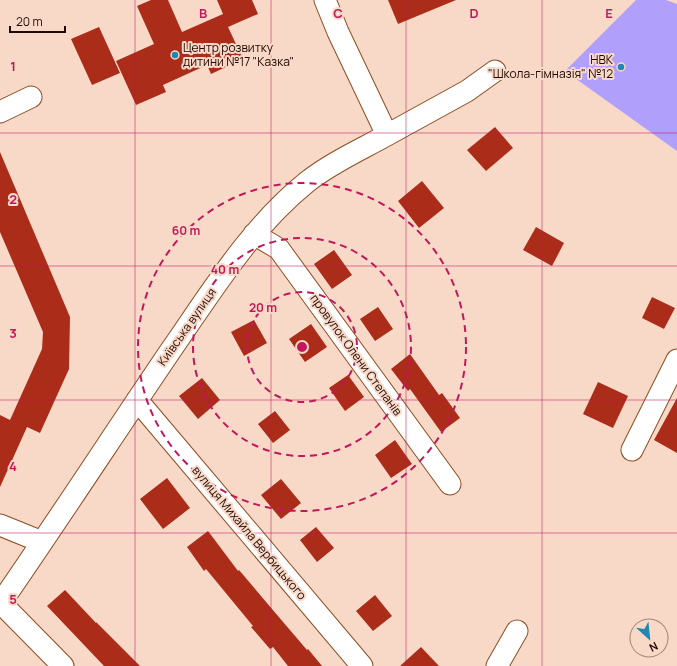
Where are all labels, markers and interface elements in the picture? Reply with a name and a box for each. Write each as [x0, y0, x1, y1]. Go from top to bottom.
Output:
text: B [199, 4, 207, 22]
text: C [333, 4, 343, 22]
text: D [469, 4, 479, 22]
text: E [605, 4, 613, 22]
scale bar [10, 8, 65, 34]
text: 20 m [16, 13, 43, 30]
place label: Центр розвитку дитини №17 "Казка" [183, 39, 294, 70]
marker: Центр розвитку дитини №17 "Казка" [170, 50, 180, 60]
place label: НВК "Школа-гімназія" №12 [488, 51, 614, 82]
text: 1 [10, 57, 16, 75]
marker: НВК "Школа-гімназія" №12 [616, 62, 626, 72]
text: 2 [9, 190, 17, 208]
text: 60 m [172, 222, 200, 239]
text: 40 m [211, 261, 239, 278]
street label: Київська вулиця [153, 284, 220, 369]
street label: провулок Олени Степанів [307, 291, 407, 419]
text: 20 m [249, 299, 277, 316]
text: 3 [9, 324, 17, 342]
centre of rings [295, 340, 309, 354]
text: 4 [9, 457, 17, 475]
street label: вулиця Михайла Вербицького [188, 462, 310, 603]
text: 5 [9, 590, 17, 608]
north arrow [629, 618, 669, 658]
text: N [647, 639, 661, 656]

